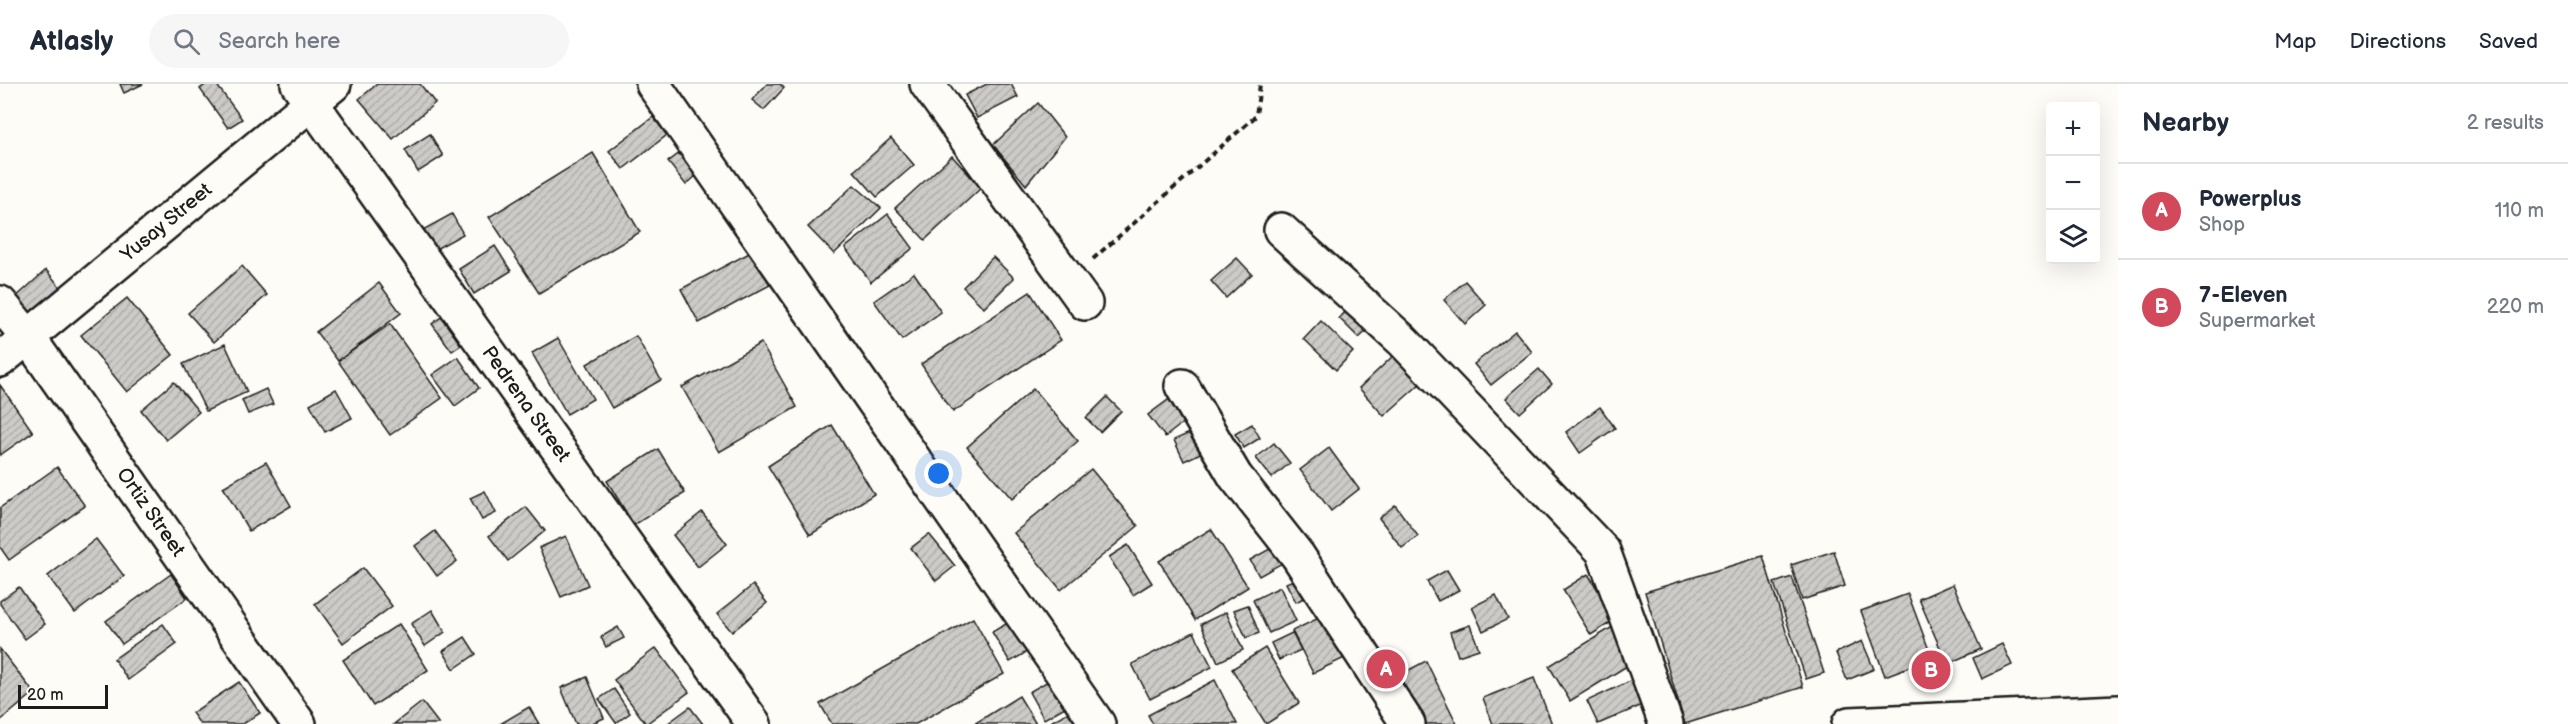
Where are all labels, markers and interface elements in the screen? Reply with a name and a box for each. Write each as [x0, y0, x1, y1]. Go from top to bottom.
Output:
search box [149, 14, 569, 68]
text: Atlasly [30, 25, 113, 58]
icon: search [170, 25, 203, 58]
text: Search here [218, 28, 340, 55]
text: Map [2274, 29, 2317, 54]
text: Directions [2350, 29, 2446, 54]
text: Saved [2479, 29, 2538, 54]
map controls [2046, 102, 2100, 264]
button: + [2046, 102, 2100, 156]
text: Nearby [2142, 108, 2229, 139]
text: 2 results [2467, 111, 2544, 135]
button: − [2046, 156, 2100, 210]
street label: Yusay Street [115, 178, 217, 268]
text: Powerplus [2199, 186, 2301, 213]
text: A [2155, 199, 2168, 223]
text: 110 m [2495, 199, 2544, 223]
button: layers [2046, 210, 2100, 264]
text: Shop [2199, 213, 2245, 237]
text: 7-Eleven [2199, 282, 2288, 309]
text: B [2154, 295, 2169, 319]
text: 220 m [2487, 295, 2544, 319]
text: Supermarket [2199, 309, 2315, 333]
street label: Pedrena Street [477, 342, 575, 467]
your location [924, 459, 953, 488]
street label: Ortiz Street [111, 463, 190, 561]
pin: A [1366, 646, 1406, 692]
pin: B [1912, 648, 1950, 692]
scale bar [18, 682, 108, 710]
text: 20 m [27, 686, 63, 705]

